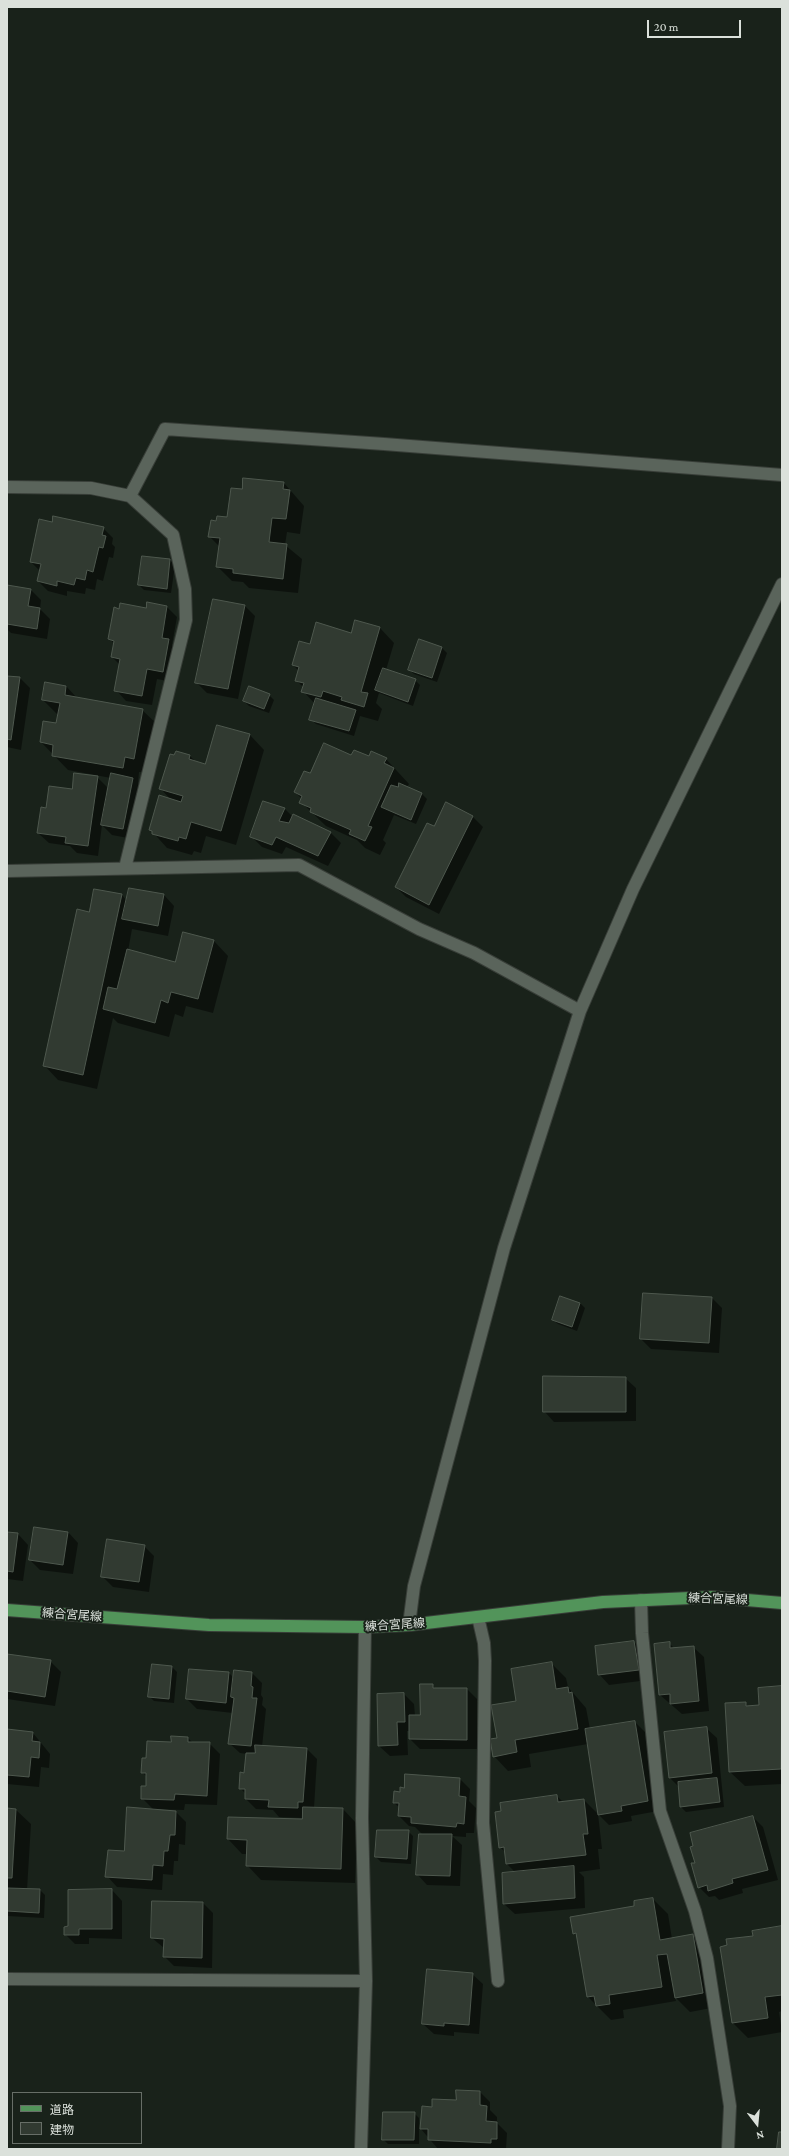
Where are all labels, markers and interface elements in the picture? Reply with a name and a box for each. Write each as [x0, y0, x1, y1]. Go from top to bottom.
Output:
scale bar [649, 12, 743, 38]
text: 20 m [654, 20, 678, 34]
street label: 練合宮尾線 [688, 1591, 748, 1607]
street label: 練合宮尾線 [42, 1606, 102, 1624]
street label: 練合宮尾線 [365, 1616, 425, 1634]
legend [12, 2092, 142, 2144]
text: 道路 [50, 2103, 74, 2117]
north arrow [737, 2104, 777, 2144]
text: 建物 [50, 2123, 74, 2137]
text: N [755, 2129, 766, 2142]

